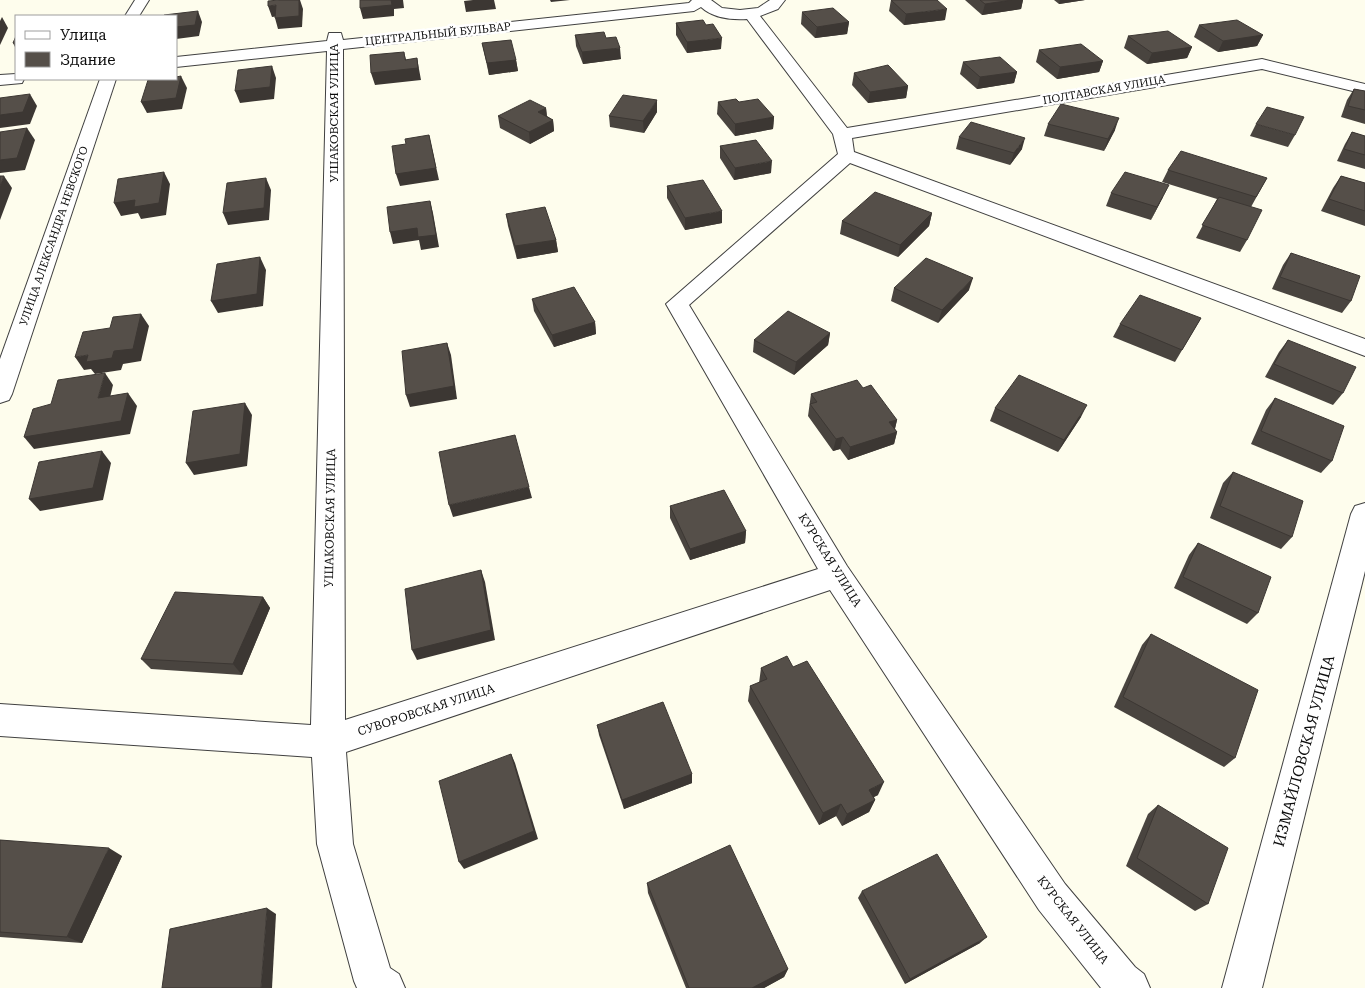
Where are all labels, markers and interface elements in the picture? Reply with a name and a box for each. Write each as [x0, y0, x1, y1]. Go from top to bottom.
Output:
legend [15, 15, 178, 80]
street label: ЦЕНТРАЛЬНЫЙ БУЛЬВАР [364, 19, 511, 48]
text: Улица [60, 26, 106, 44]
street label: УШАКОВСКАЯ УЛИЦА [327, 43, 341, 182]
text: Здание [60, 51, 116, 69]
street label: ПОЛТАВСКАЯ УЛИЦА [1042, 73, 1167, 107]
street label: УЛИЦА АЛЕКСАНДРА НЕВСКОГО [17, 144, 91, 327]
street label: УШАКОВСКАЯ УЛИЦА [322, 448, 338, 588]
street label: КУРСКАЯ УЛИЦА [796, 511, 865, 610]
street label: ИЗМАЙЛОВСКАЯ УЛИЦА [1270, 653, 1338, 849]
street label: СУВОРОВСКАЯ УЛИЦА [356, 681, 497, 739]
street label: КУРСКАЯ УЛИЦА [1034, 873, 1112, 967]

